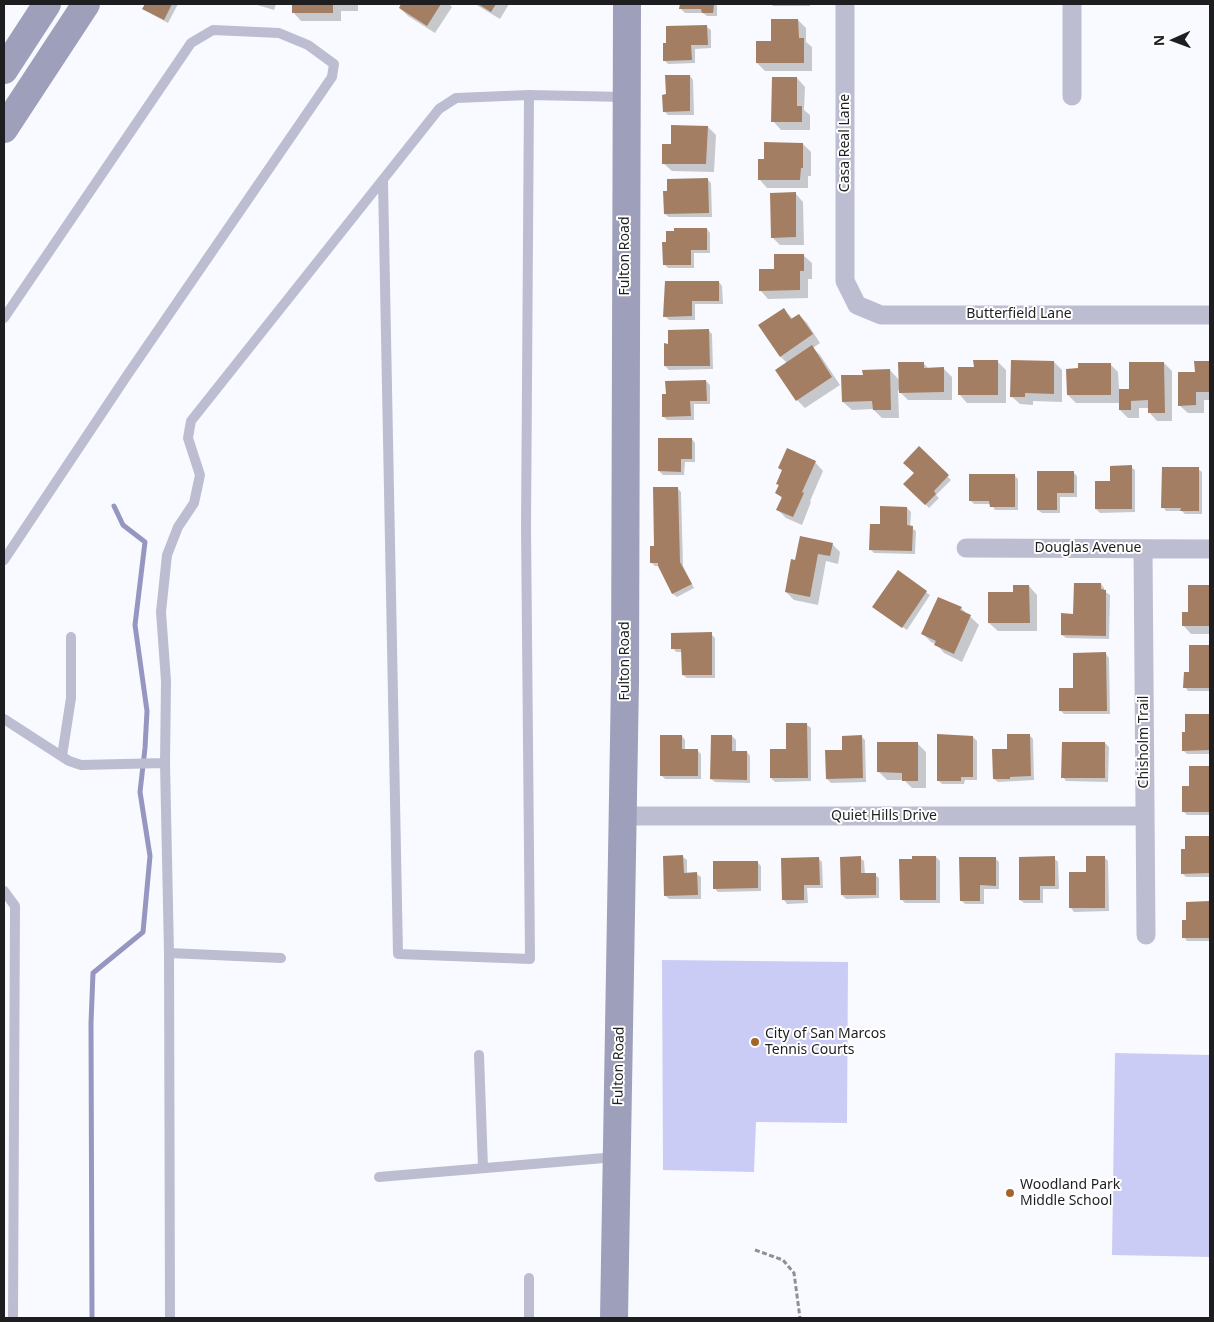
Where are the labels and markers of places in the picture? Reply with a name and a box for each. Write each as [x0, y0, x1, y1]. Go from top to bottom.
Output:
place label: City of San Marcos Tennis Courts [765, 1026, 886, 1058]
marker: City of San Marcos Tennis Courts [749, 1036, 761, 1048]
place label: Woodland Park Middle School [1020, 1177, 1120, 1210]
marker: Woodland Park Middle School [1004, 1187, 1016, 1199]

